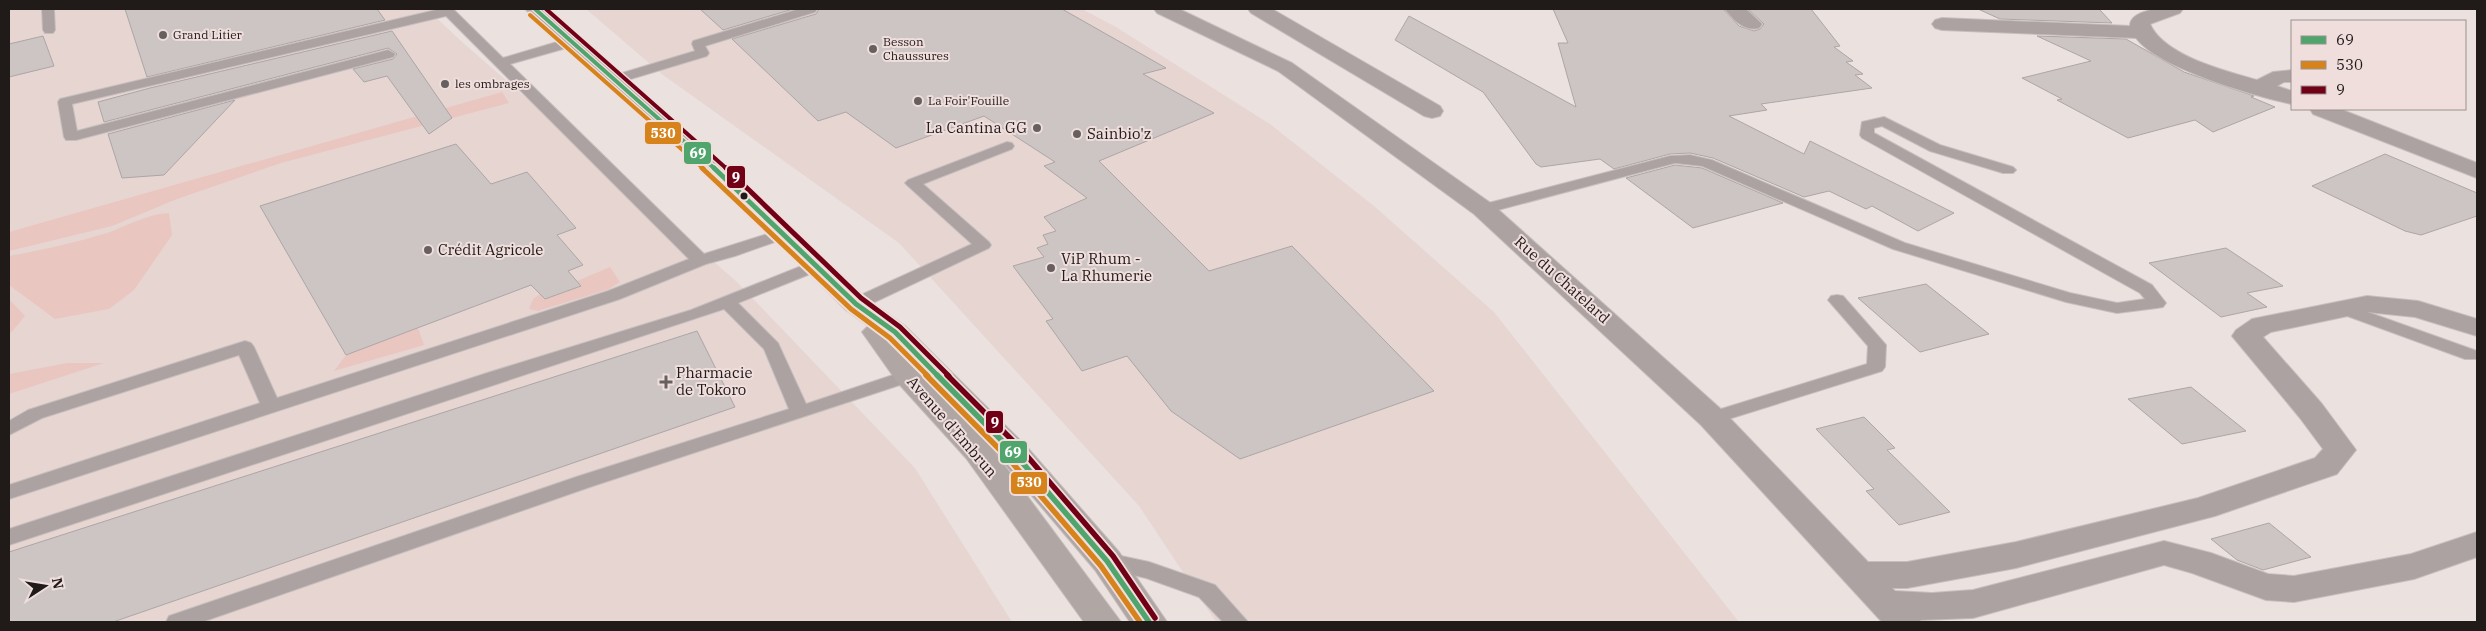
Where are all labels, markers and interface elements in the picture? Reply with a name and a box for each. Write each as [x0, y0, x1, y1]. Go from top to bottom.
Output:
legend [2291, 20, 2466, 110]
place label: Grand Litier [173, 27, 243, 42]
marker: Grand Litier [157, 29, 169, 41]
text: 69 [2336, 30, 2354, 49]
place label: Besson Chaussures [883, 34, 949, 63]
marker: Besson Chaussures [867, 43, 879, 55]
text: 530 [2336, 55, 2363, 74]
place label: les ombrages [455, 76, 530, 91]
marker: les ombrages [439, 78, 451, 90]
text: 9 [2336, 80, 2345, 99]
place label: La Foir'Fouille [928, 93, 1009, 108]
marker: La Foir'Fouille [912, 95, 924, 107]
place label: La Cantina GG [926, 118, 1027, 137]
line badge: 530 [644, 121, 682, 145]
marker: La Cantina GG [1031, 122, 1043, 134]
text: 530 [650, 124, 676, 142]
place label: Sainbio'z [1087, 124, 1151, 143]
marker: Sainbio'z [1071, 128, 1083, 140]
line badge: 69 [683, 141, 712, 165]
text: 69 [690, 144, 706, 162]
line badge: 9 [726, 165, 746, 189]
text: 9 [732, 168, 740, 186]
unlabelled marker [739, 191, 749, 201]
street label: Rue du Chatelard [1511, 232, 1614, 327]
place label: Crédit Agricole [438, 240, 543, 259]
marker: Crédit Agricole [422, 244, 434, 256]
place label: ViP Rhum - La Rhumerie [1061, 249, 1152, 285]
marker: ViP Rhum - La Rhumerie [1045, 262, 1057, 274]
place label: Pharmacie de Tokoro [676, 363, 753, 399]
street label: Avenue d'Embrun [903, 372, 1002, 481]
marker: Pharmacie de Tokoro [660, 376, 672, 388]
line badge: 9 [985, 410, 1004, 434]
text: 9 [991, 413, 999, 431]
line badge: 69 [999, 440, 1028, 464]
text: 69 [1005, 443, 1021, 461]
line badge: 530 [1010, 471, 1048, 495]
text: 530 [1016, 473, 1042, 491]
north arrow [20, 561, 70, 611]
text: N [48, 576, 68, 591]

